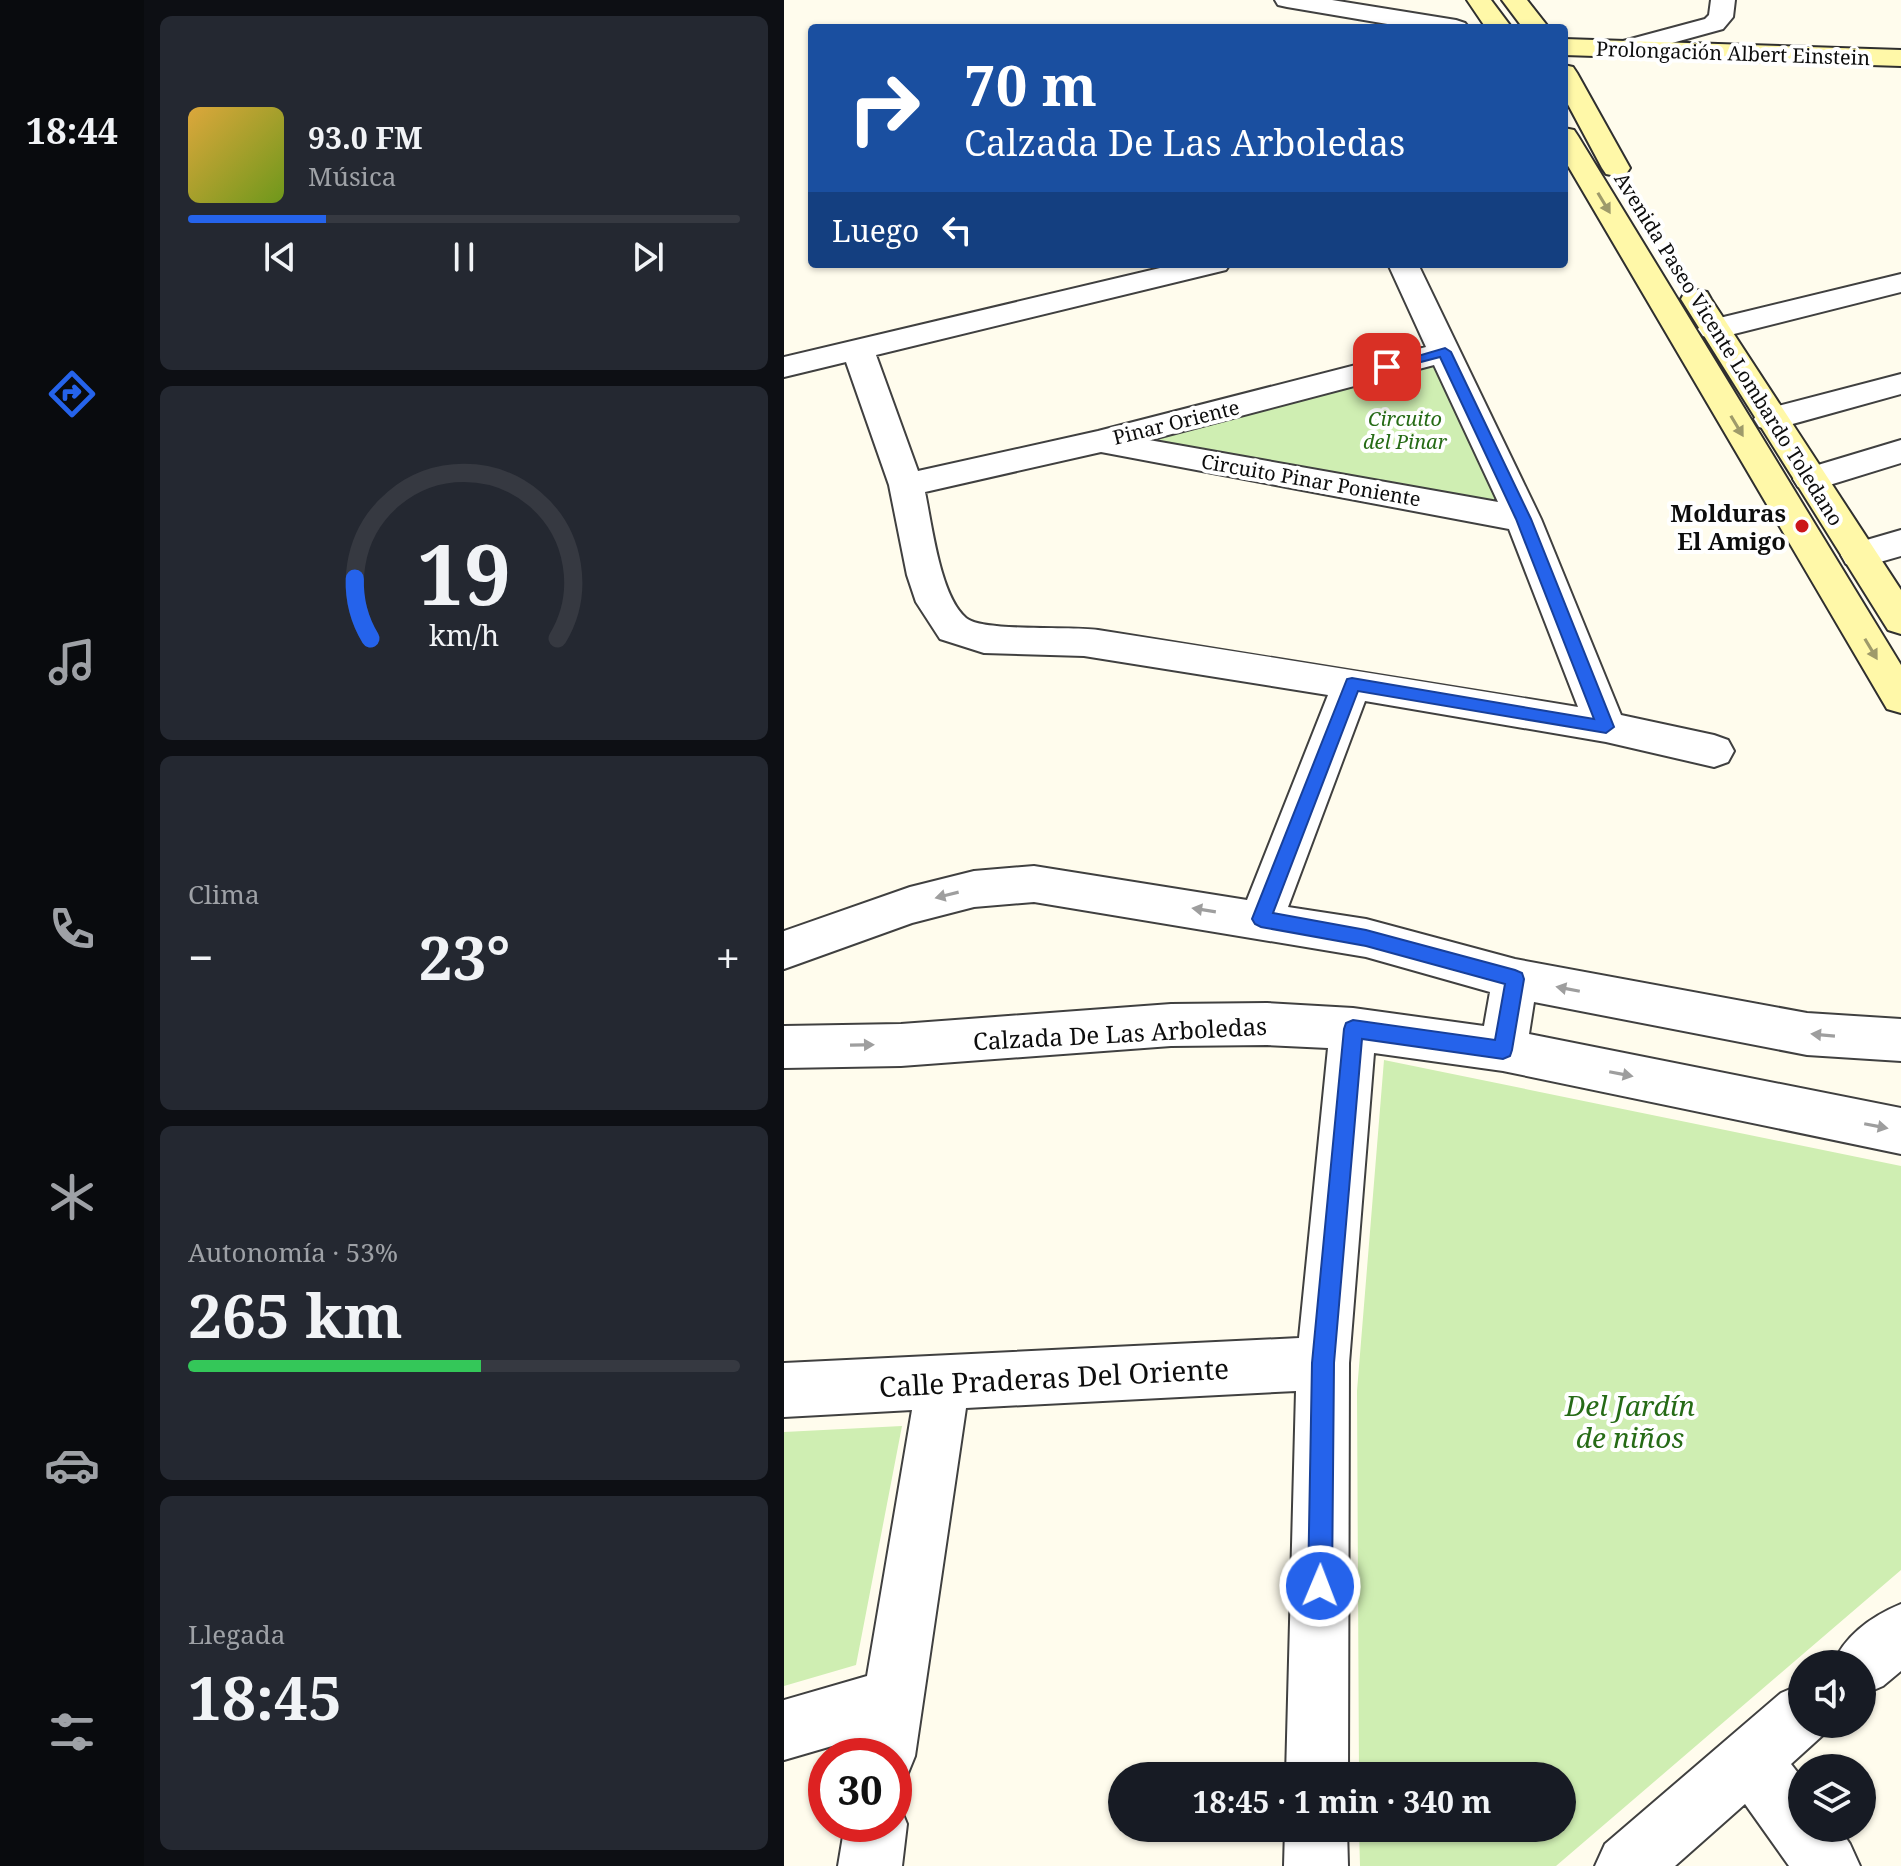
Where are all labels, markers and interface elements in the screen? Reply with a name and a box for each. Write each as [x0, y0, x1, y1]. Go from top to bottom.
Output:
street label: Prolongación Albert Einstein [1595, 35, 1871, 71]
text: 70 m [964, 46, 1097, 122]
icon: right [832, 56, 936, 160]
text: 18:44 [26, 106, 118, 155]
text: 93.0 FM [308, 117, 423, 158]
text: Calzada De Las Arboledas [964, 118, 1405, 167]
text: Música [308, 158, 396, 194]
street label: Avenida Paseo Vicente Lombardo Toledano [1608, 167, 1850, 531]
one-way arrow [1597, 192, 1611, 214]
icon: left [935, 208, 979, 252]
text: Luego [832, 210, 919, 251]
icon: previous [258, 235, 302, 279]
icon: pause [442, 235, 486, 279]
icon: next [626, 235, 670, 279]
pin [1353, 333, 1421, 401]
icon: arrive [1365, 345, 1409, 389]
icon: directions [44, 366, 100, 422]
street label: Pinar Oriente [1110, 393, 1242, 451]
park label: Circuito del Pinar [1363, 405, 1448, 455]
one-way arrow [1730, 415, 1744, 437]
street label: Circuito Pinar Poniente [1199, 447, 1423, 513]
place label: Molduras El Amigo [1670, 496, 1786, 557]
text: 19 [417, 516, 511, 629]
marker: Molduras El Amigo [1793, 517, 1811, 535]
text: km/h [429, 615, 499, 654]
icon: music [44, 634, 100, 690]
one-way arrow [1864, 638, 1878, 660]
text: Clima [188, 876, 260, 912]
one-way arrow [935, 890, 960, 902]
icon: phone [44, 901, 100, 957]
one-way arrow [1192, 903, 1217, 916]
text: 23° [419, 916, 510, 998]
text: − [188, 927, 213, 987]
text: + [715, 927, 740, 987]
one-way arrow [1555, 982, 1580, 994]
street label: Calzada De Las Arboledas [972, 1009, 1268, 1057]
one-way arrow [1810, 1029, 1835, 1042]
one-way arrow [850, 1039, 875, 1052]
one-way arrow [1609, 1068, 1634, 1081]
one-way arrow [1864, 1120, 1889, 1132]
icon: climate [44, 1169, 100, 1225]
text: Autonomía · 53% [188, 1234, 398, 1270]
text: 265 km [188, 1274, 403, 1356]
street label: Calle Praderas Del Oriente [878, 1349, 1230, 1405]
park label: Del Jardín de niños [1564, 1386, 1695, 1456]
icon: car [44, 1437, 100, 1493]
position arrow [1278, 1544, 1362, 1628]
text: Llegada [188, 1616, 285, 1652]
map controls [1788, 1650, 1876, 1842]
button: sound [1788, 1650, 1876, 1738]
text: 18:45 [188, 1656, 342, 1738]
icon: filters [44, 1704, 100, 1760]
speed limit sign: 30 [808, 1738, 912, 1842]
button: layers [1788, 1754, 1876, 1842]
text: 18:45 · 1 min · 340 m [1193, 1781, 1491, 1822]

